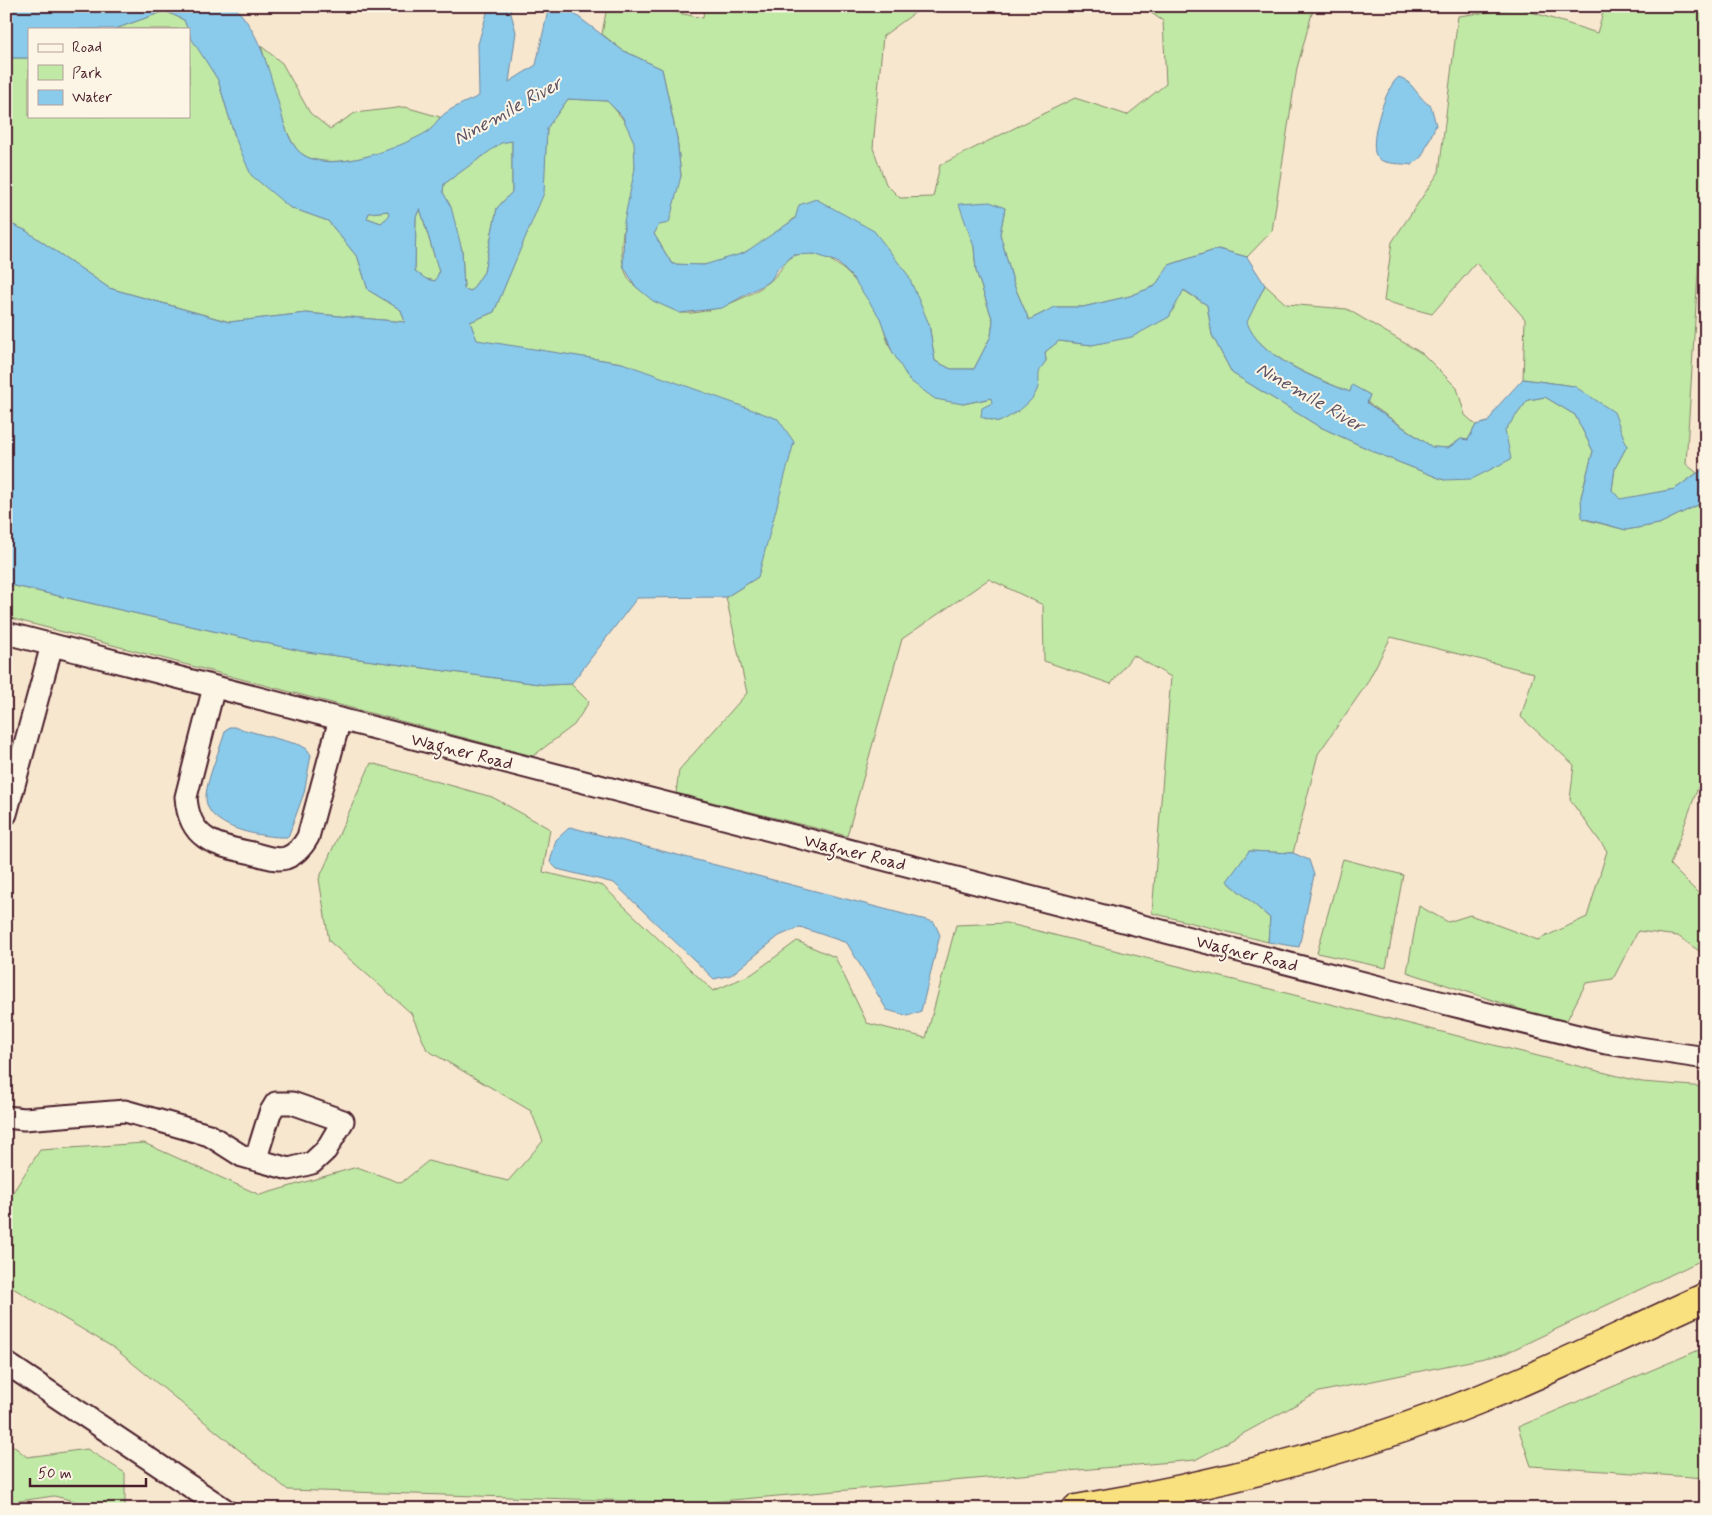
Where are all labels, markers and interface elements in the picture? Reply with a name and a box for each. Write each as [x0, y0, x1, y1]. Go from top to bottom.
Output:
legend [28, 28, 190, 118]
text: Road [72, 38, 102, 58]
text: Park [72, 64, 102, 84]
water label: Ninemile River [449, 70, 568, 151]
text: Water [72, 88, 112, 108]
water label: Ninemile River [1252, 356, 1370, 439]
street label: Wagner Road [408, 728, 515, 778]
street label: Wagner Road [801, 829, 908, 879]
street label: Wagner Road [1193, 930, 1300, 980]
scale bar [30, 1455, 146, 1487]
text: 50 m [38, 1464, 72, 1484]

